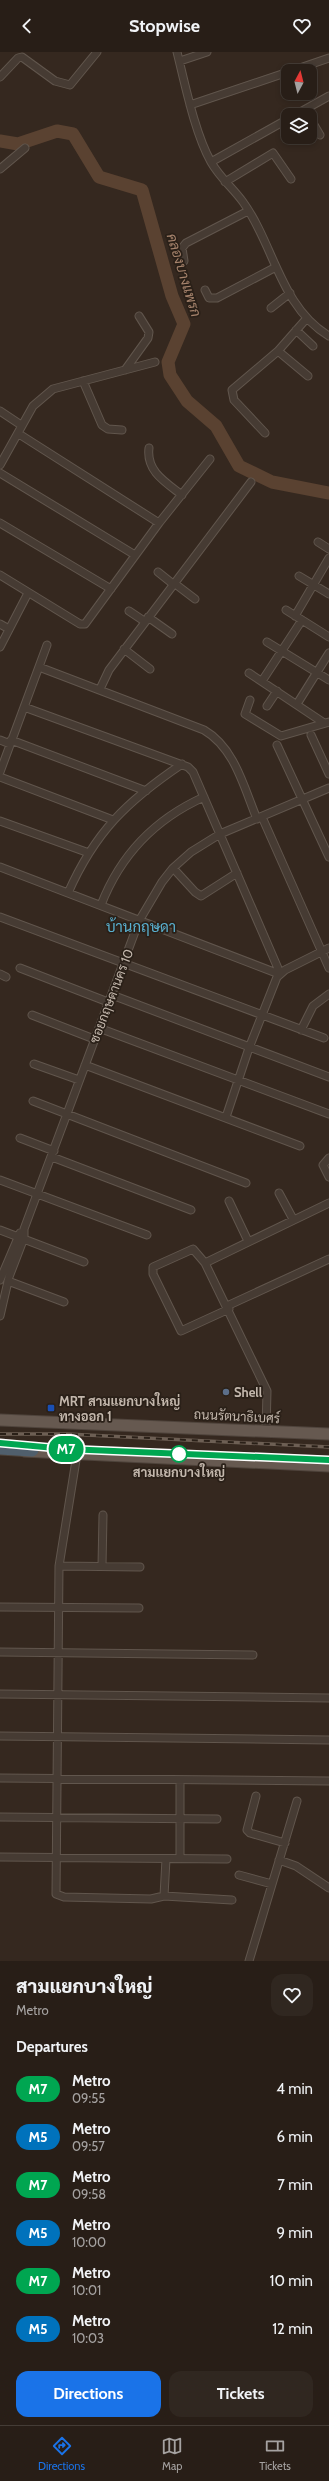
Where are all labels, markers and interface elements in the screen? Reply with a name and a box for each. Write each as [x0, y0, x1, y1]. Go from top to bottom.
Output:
icon: back [16, 15, 38, 37]
text: Stopwise [129, 15, 200, 37]
icon: heart [291, 15, 313, 37]
north arrow [281, 64, 317, 100]
map controls [281, 64, 317, 144]
button: layers [281, 108, 317, 144]
water label: คลองบางแพรก [163, 231, 205, 319]
district label: บ้านกฤษดา [106, 917, 176, 936]
street label: ซอยกฤษดานคร 10 [86, 947, 137, 1046]
place label: Shell [234, 1384, 263, 1400]
marker: Shell [221, 1387, 231, 1397]
place label: MRT สามแยกบางใหญ่ ทางออก 1 [59, 1392, 180, 1424]
marker: MRT สามแยกบางใหญ่ ทางออก 1 [46, 1403, 56, 1413]
street label: ถนนรัตนาธิเบศร์ [193, 1405, 281, 1426]
line badge: M7 [48, 1436, 84, 1462]
text: M7 [57, 1440, 75, 1458]
marker: สามแยกบางใหญ่ [170, 1445, 188, 1463]
place label: สามแยกบางใหญ่ [133, 1463, 225, 1481]
button: heart [271, 1974, 313, 2016]
text: สามแยกบางใหญ่ [16, 1975, 153, 1998]
text: Metro [16, 2002, 49, 2018]
text: Departures [16, 2038, 88, 2056]
text: Metro [72, 2072, 111, 2090]
text: M7 [29, 2080, 47, 2098]
text: 4 min [276, 2080, 313, 2098]
text: 09:55 [72, 2090, 105, 2106]
text: Metro [72, 2120, 111, 2138]
text: M5 [28, 2128, 48, 2146]
text: 6 min [276, 2128, 313, 2146]
text: 09:57 [72, 2138, 105, 2154]
text: Metro [72, 2168, 111, 2186]
text: M7 [29, 2176, 47, 2194]
text: 7 min [277, 2176, 313, 2194]
text: 09:58 [72, 2186, 106, 2202]
text: Metro [72, 2216, 111, 2234]
text: M5 [28, 2224, 48, 2242]
text: 9 min [276, 2224, 313, 2242]
text: 10:00 [72, 2234, 106, 2250]
text: Metro [72, 2264, 111, 2282]
text: M7 [29, 2272, 47, 2290]
text: 10 min [270, 2272, 313, 2290]
text: 10:01 [72, 2282, 101, 2298]
text: Metro [72, 2312, 111, 2330]
text: M5 [28, 2320, 48, 2338]
text: 12 min [272, 2320, 313, 2338]
text: 10:03 [72, 2330, 104, 2346]
button: Directions [16, 2371, 161, 2417]
button: Tickets [169, 2371, 313, 2417]
tab: Directions [38, 2435, 85, 2473]
tab: Map [161, 2435, 183, 2473]
tab: Tickets [259, 2435, 291, 2473]

